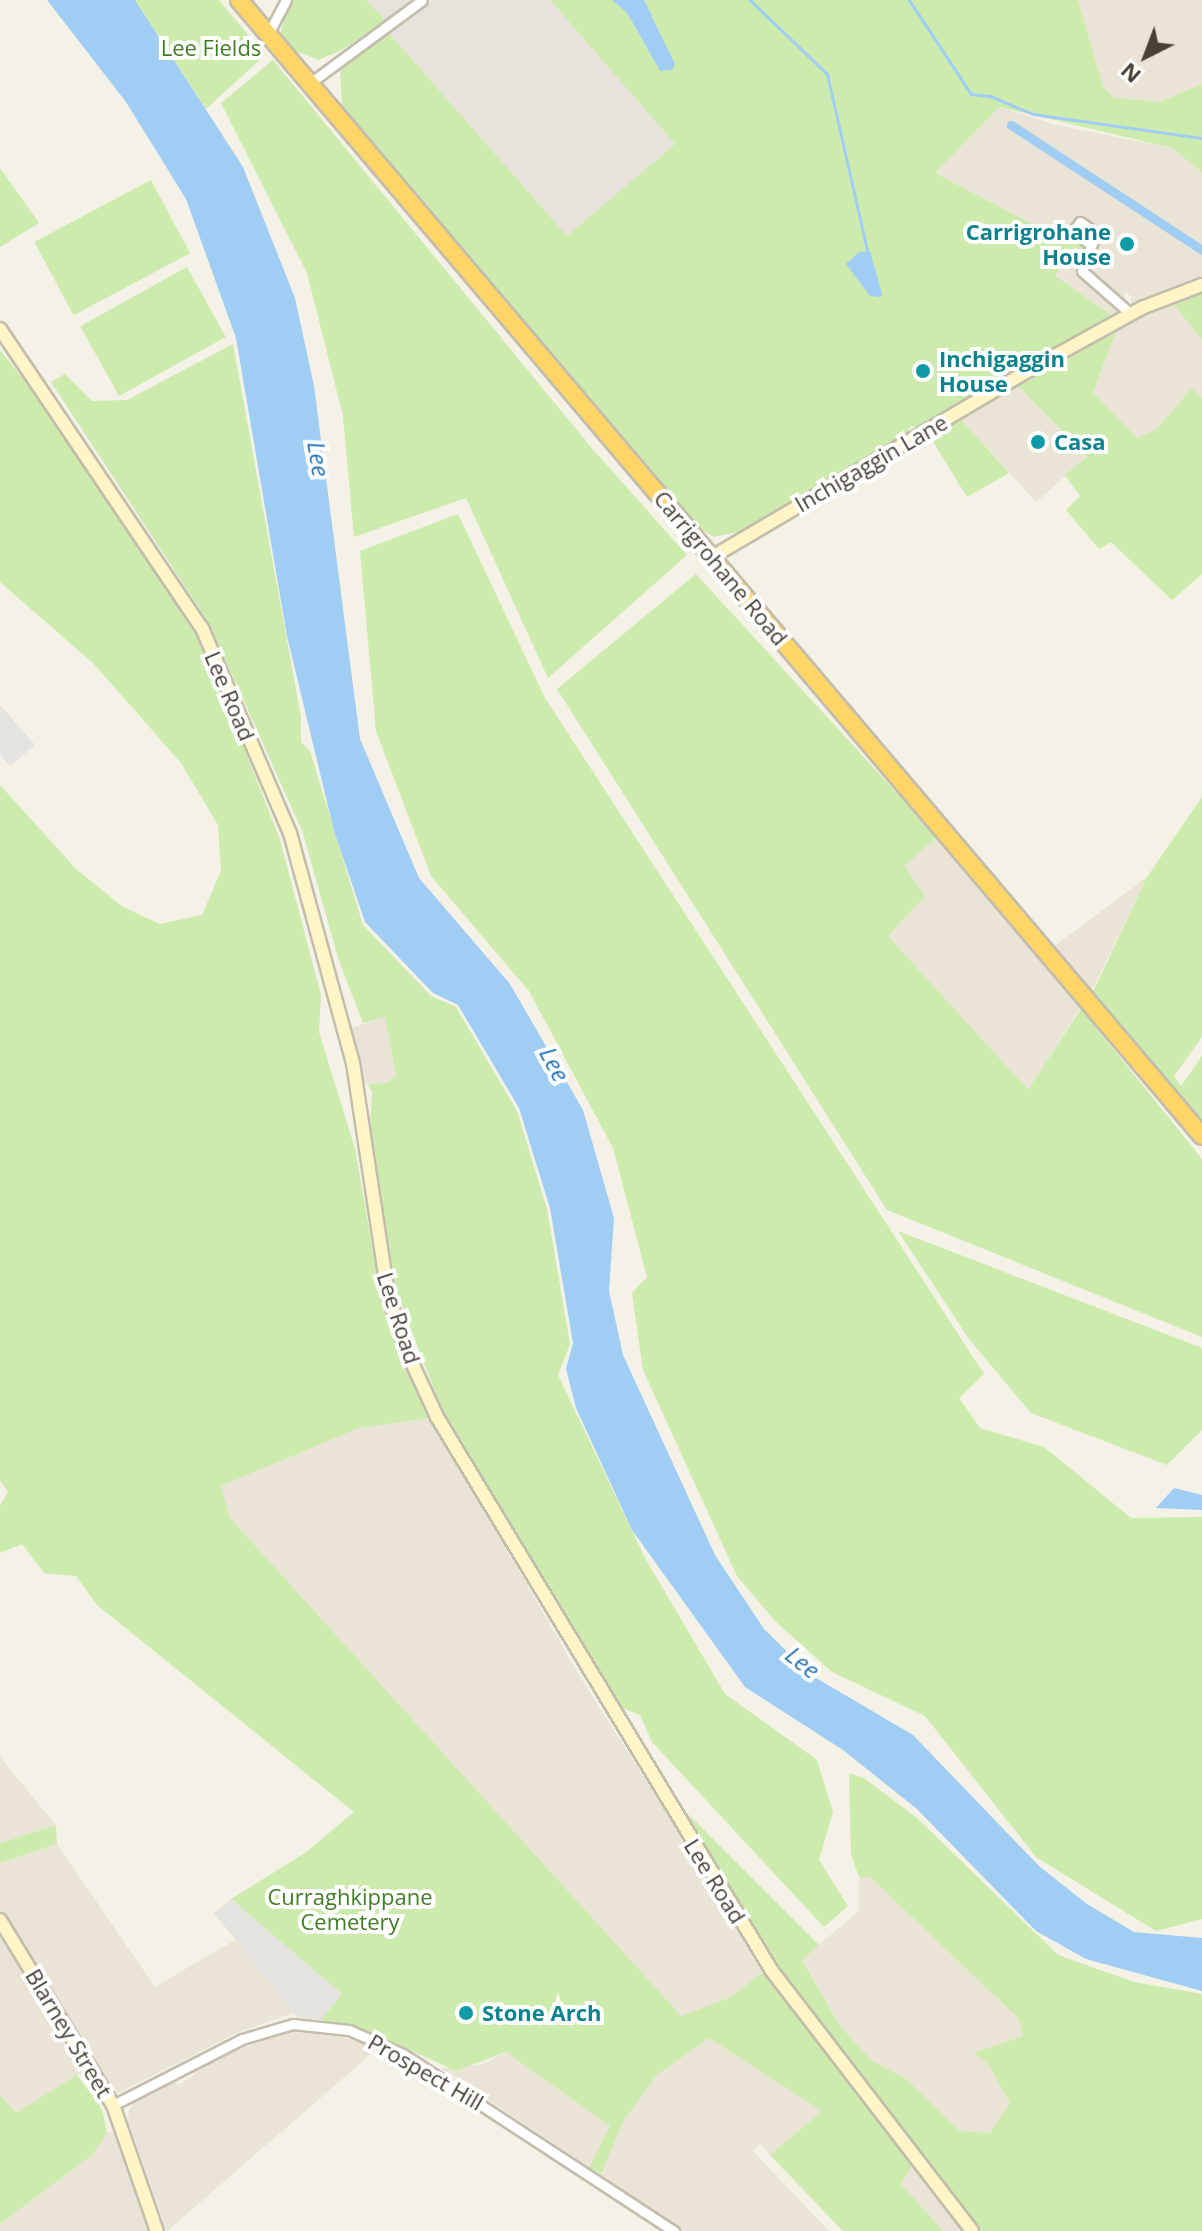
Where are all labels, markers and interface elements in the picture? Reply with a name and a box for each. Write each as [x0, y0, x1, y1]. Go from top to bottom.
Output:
north arrow [1106, 16, 1186, 96]
park label: Lee Fields [161, 35, 261, 61]
text: N [1113, 57, 1147, 91]
place label: Carrigrohane House [966, 218, 1111, 270]
marker: Carrigrohane House [1118, 235, 1136, 253]
place label: Inchigaggin House [939, 345, 1065, 396]
marker: Inchigaggin House [914, 362, 932, 380]
street label: Inchigaggin Lane [790, 409, 952, 517]
place label: Casa [1054, 429, 1106, 455]
marker: Casa [1029, 433, 1047, 451]
water label: Lee [302, 439, 336, 479]
street label: Carrigrohane Road [649, 485, 793, 651]
street label: Lee Road [199, 647, 261, 745]
water label: Lee [534, 1042, 576, 1086]
street label: Lee Road [372, 1269, 426, 1367]
water label: Lee [780, 1640, 826, 1684]
street label: Lee Road [679, 1834, 751, 1928]
park label: Curraghkippane Cemetery [267, 1883, 433, 1934]
street label: Blarney Street [20, 1964, 118, 2102]
place label: Stone Arch [482, 2000, 601, 2026]
marker: Stone Arch [457, 2004, 475, 2022]
street label: Prospect Hill [364, 2028, 488, 2116]

